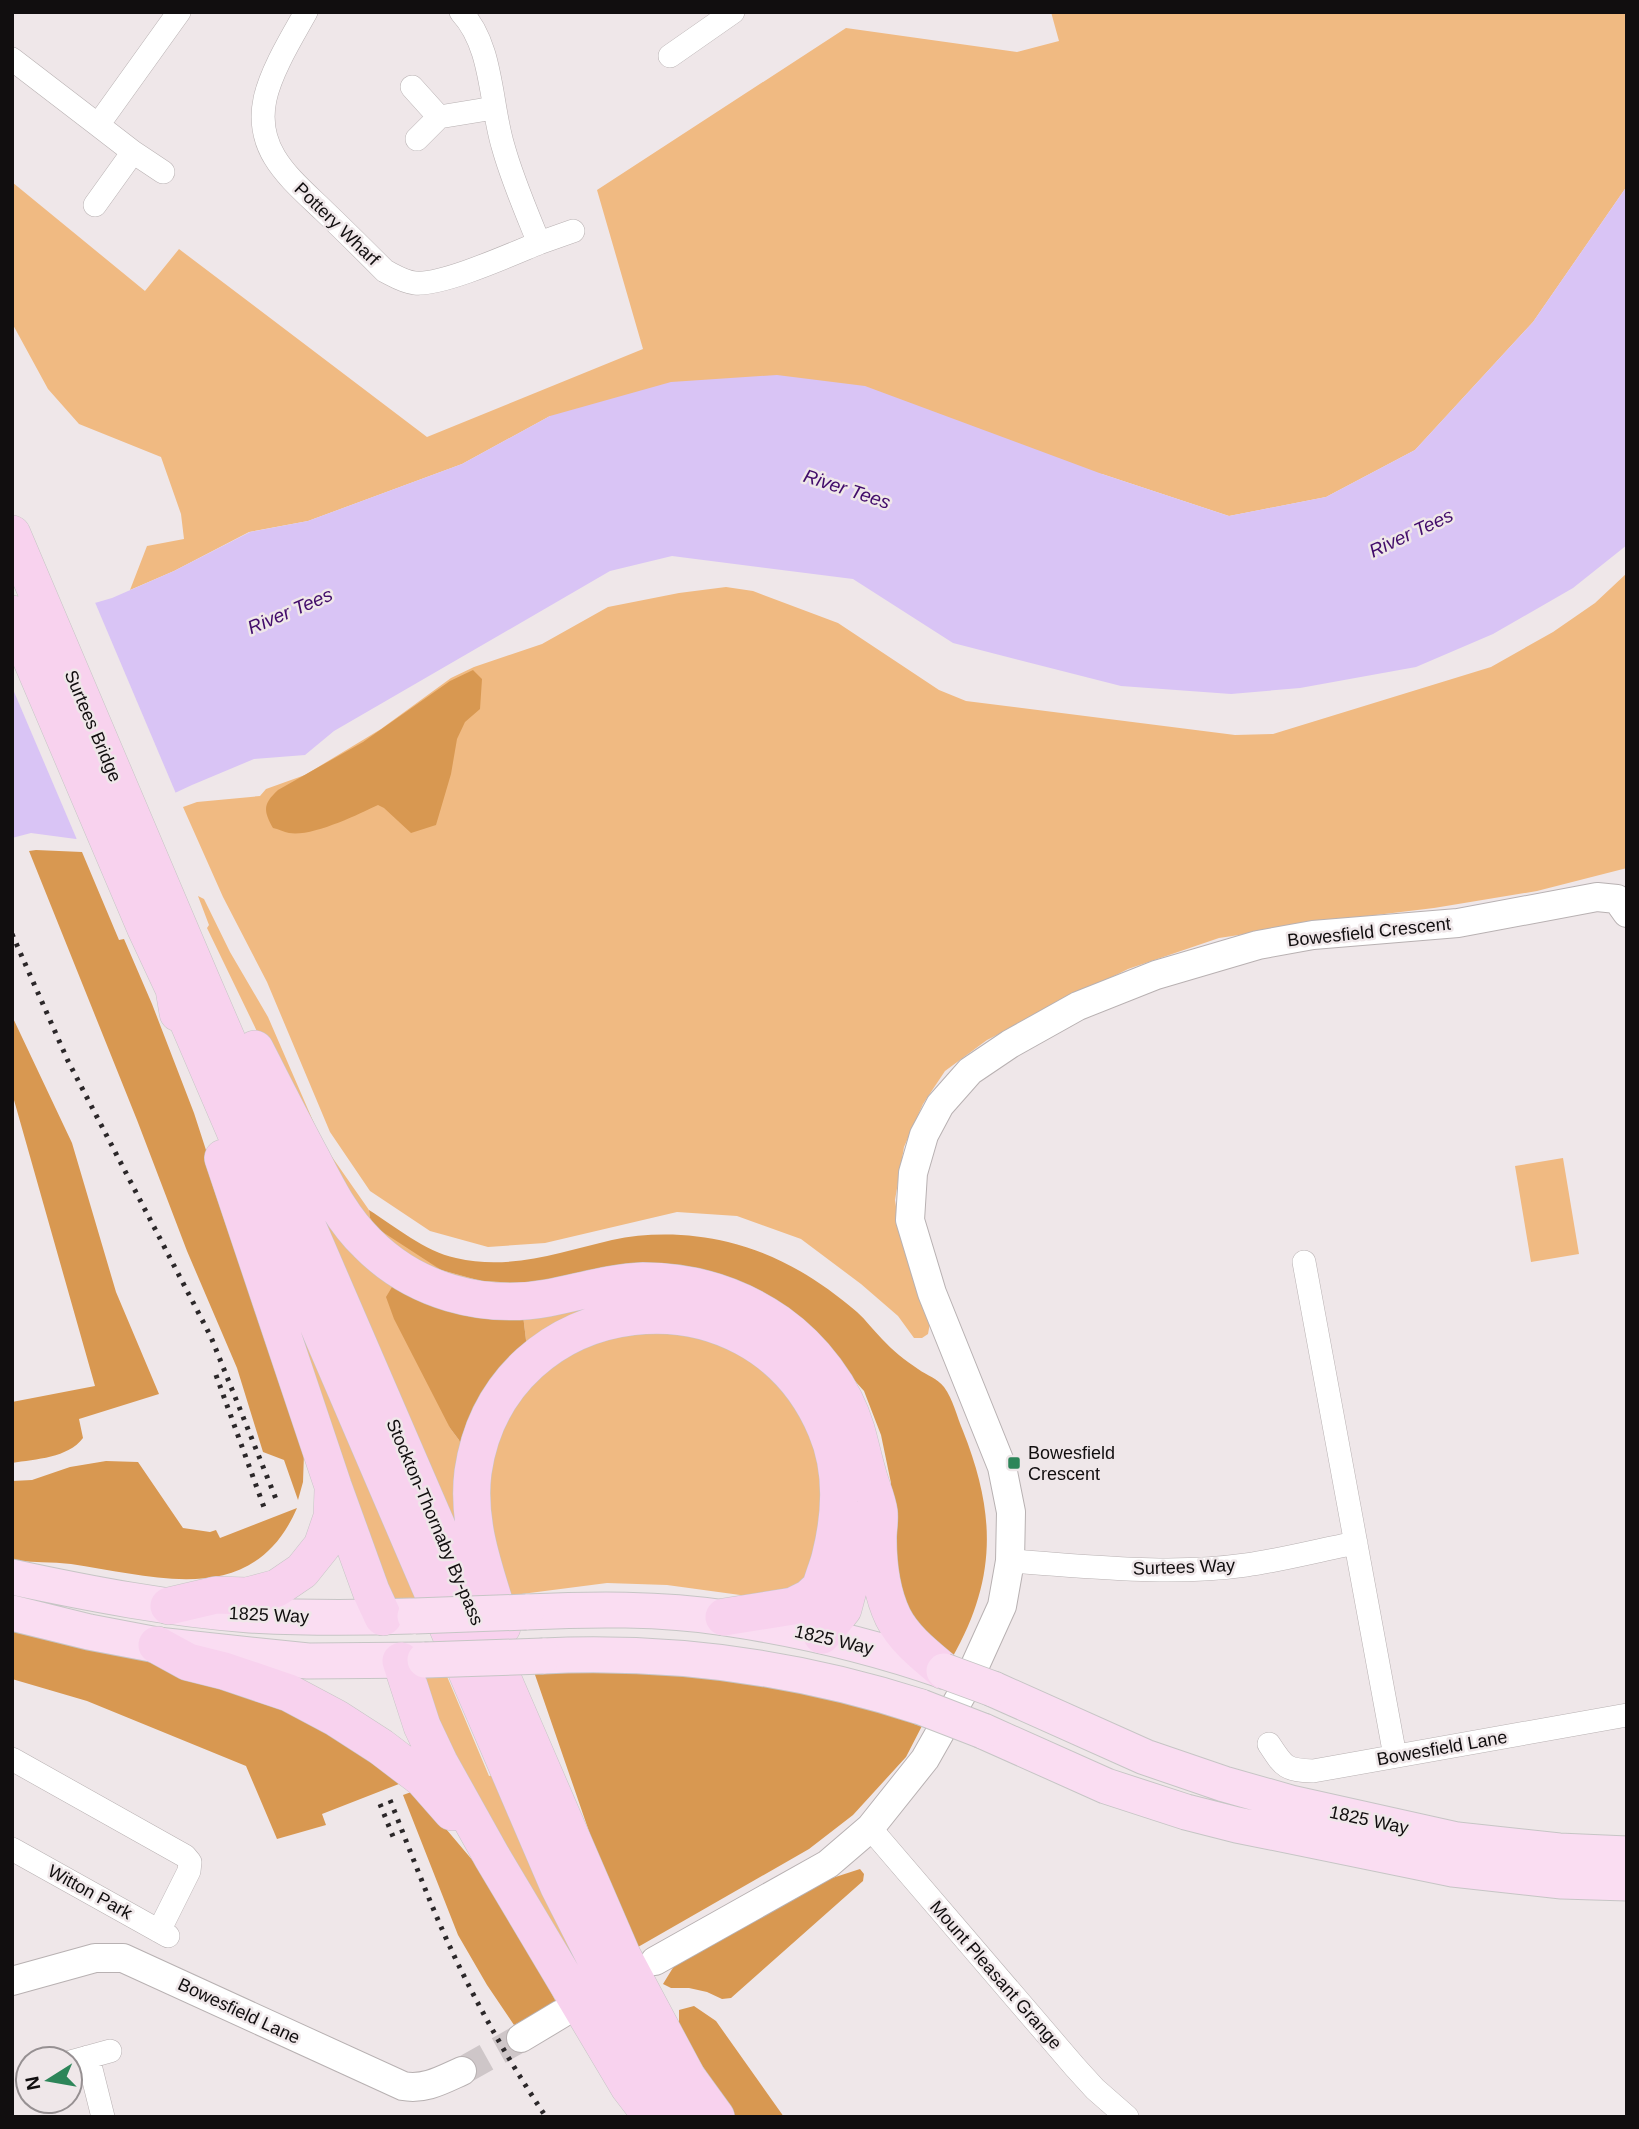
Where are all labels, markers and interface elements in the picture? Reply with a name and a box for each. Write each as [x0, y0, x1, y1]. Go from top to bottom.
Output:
street label: Pottery Wharf [290, 179, 384, 270]
water label: River Tees [801, 465, 894, 513]
water label: River Tees [1366, 504, 1457, 562]
water label: River Tees [244, 584, 336, 638]
street label: Surtees Bridge [61, 667, 125, 785]
street label: Bowesfield Crescent [1286, 913, 1452, 951]
street label: Stockton-Thornaby By-pass [382, 1416, 488, 1628]
place label: Bowesfield Crescent [1028, 1443, 1115, 1484]
marker: Bowesfield Crescent [1006, 1455, 1022, 1471]
street label: Surtees Way [1132, 1555, 1236, 1579]
street label: 1825 Way [228, 1603, 310, 1627]
street label: 1825 Way [793, 1621, 875, 1659]
street label: Bowesfield Lane [1375, 1727, 1509, 1769]
street label: 1825 Way [1328, 1802, 1410, 1838]
street label: Witton Park [44, 1861, 136, 1924]
street label: Mount Pleasant Grange [926, 1897, 1066, 2053]
street label: Bowesfield Lane [175, 1974, 303, 2048]
north arrow [14, 2045, 84, 2115]
text: N [21, 2074, 44, 2092]

